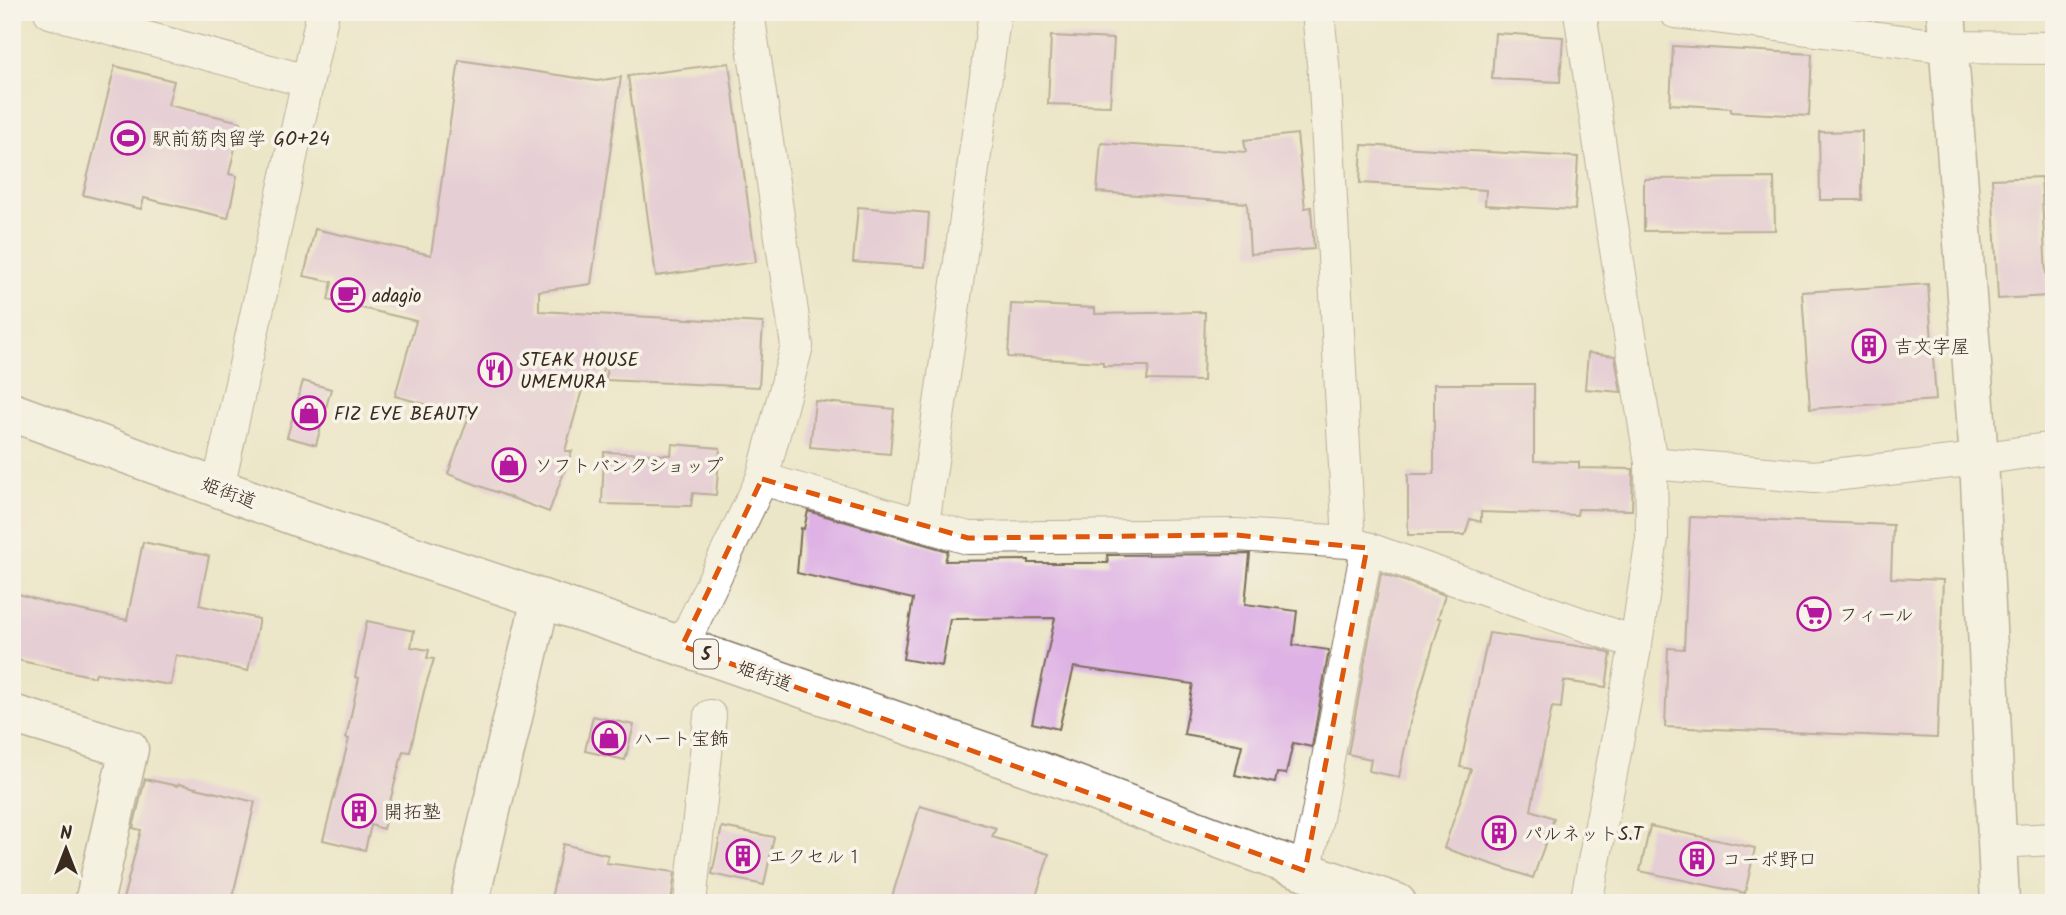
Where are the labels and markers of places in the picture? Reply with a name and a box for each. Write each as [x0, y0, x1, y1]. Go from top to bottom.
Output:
sports icon: 駅前筋肉留学 GO+24 [109, 119, 147, 157]
place label: 駅前筋肉留学 GO+24 [152, 125, 330, 155]
cafe icon: adagio [329, 276, 367, 314]
place label: adagio [372, 282, 421, 312]
building icon: 吉文字屋 [1850, 327, 1888, 365]
place label: 吉文字屋 [1894, 333, 1970, 363]
place label: STEAK HOUSE UMEMURA [520, 346, 640, 398]
restaurant icon: STEAK HOUSE UMEMURA [476, 351, 514, 389]
shop icon: FIZ EYE BEAUTY [290, 394, 328, 432]
place label: FIZ EYE BEAUTY [334, 400, 478, 430]
shop icon: ソフトバンクショップ [490, 446, 528, 484]
place label: ソフトバンクショップ [534, 452, 723, 482]
supermarket icon: フィール [1795, 595, 1833, 633]
place label: フィール [1839, 601, 1914, 631]
shop icon: ハート宝飾 [590, 719, 628, 757]
place label: ハート宝飾 [634, 725, 729, 755]
building icon: 開拓塾 [340, 792, 378, 830]
place label: 開拓塾 [384, 798, 441, 828]
building icon: パルネットS.T [1480, 814, 1518, 852]
place label: パルネットS.T [1524, 820, 1645, 850]
building icon: エクセル１ [724, 837, 762, 875]
building icon: コーポ野口 [1678, 840, 1716, 878]
place label: エクセル１ [768, 843, 864, 873]
place label: コーポ野口 [1722, 846, 1817, 876]

